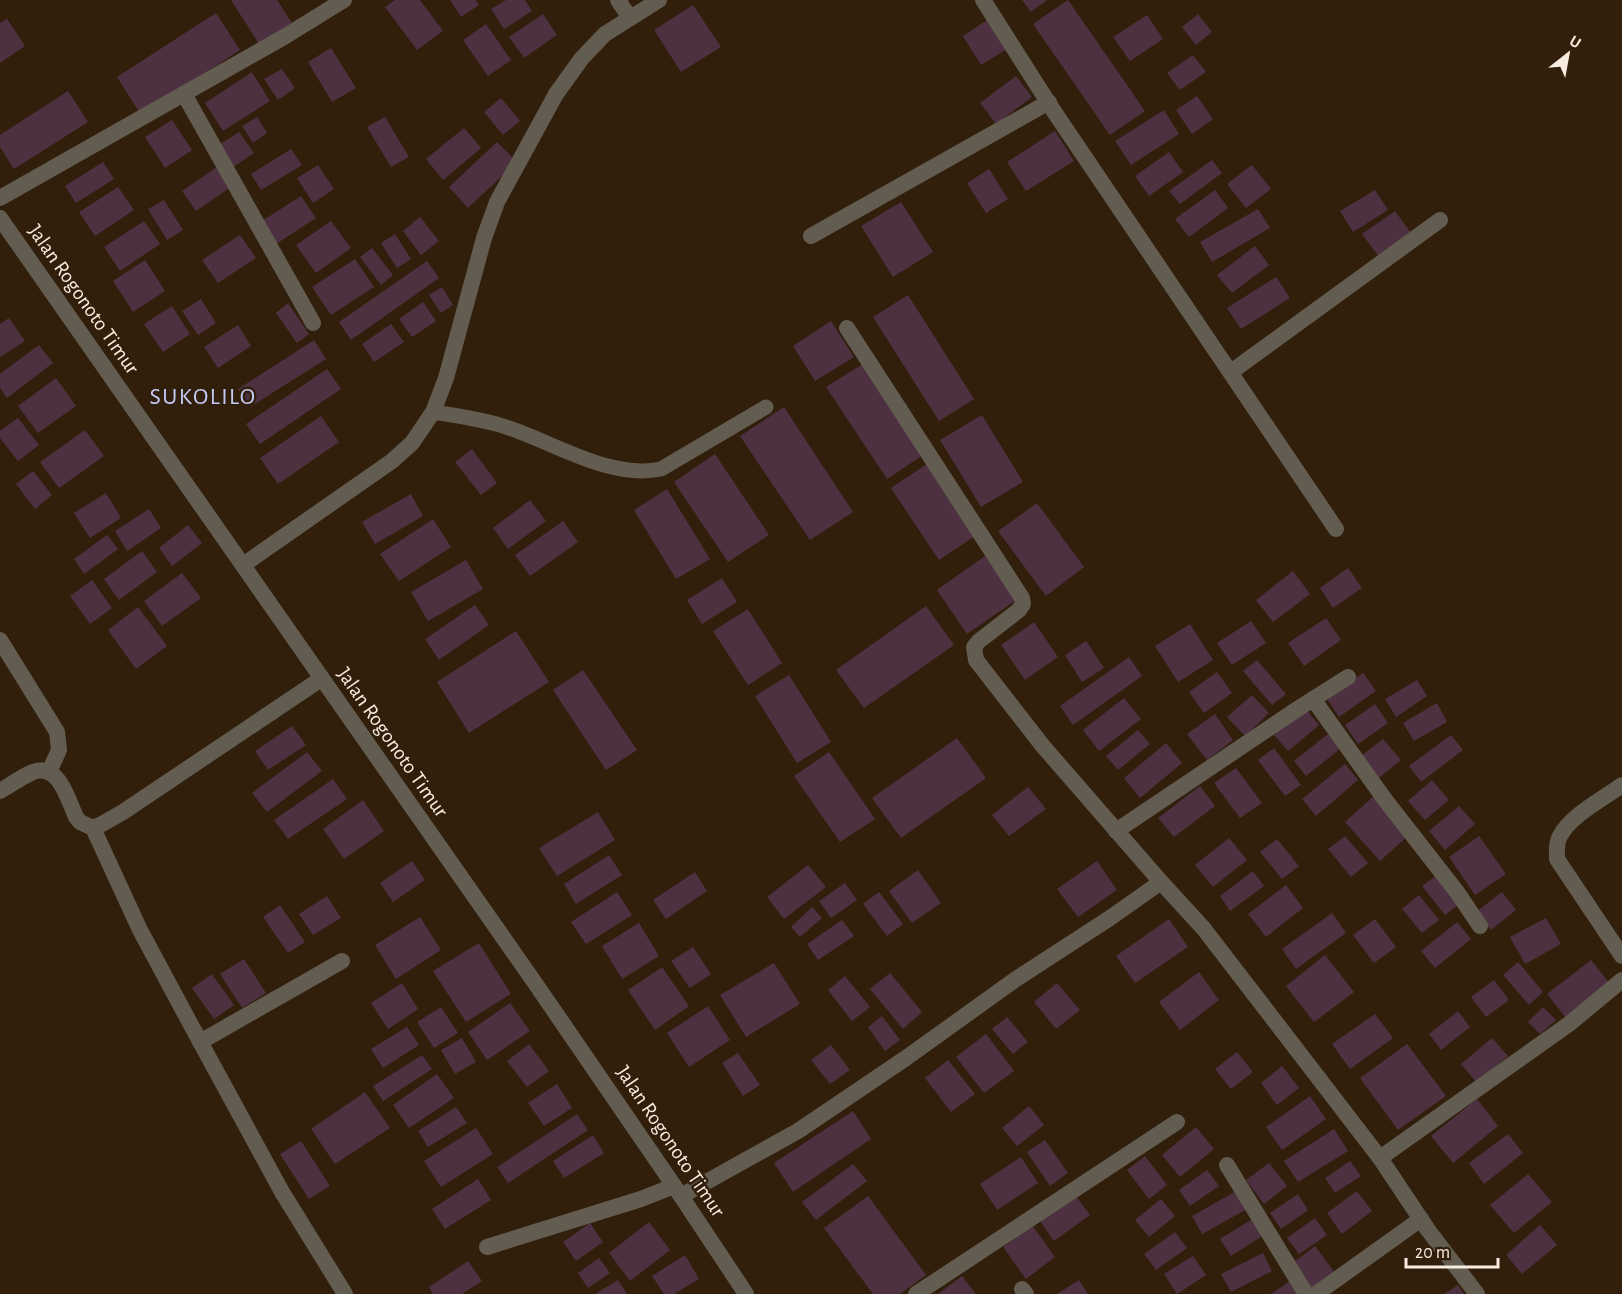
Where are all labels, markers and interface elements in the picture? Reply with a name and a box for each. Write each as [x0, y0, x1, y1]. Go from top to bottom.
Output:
north arrow [1538, 24, 1598, 84]
text: U [1567, 33, 1584, 51]
street label: Jalan Rogonoto Timur [24, 221, 143, 378]
district label: SUKOLILO [150, 385, 257, 409]
street label: Jalan Rogonoto Timur [333, 664, 452, 821]
street label: Jalan Rogonoto Timur [612, 1062, 729, 1221]
scale bar [1406, 1231, 1498, 1269]
text: 20 m [1415, 1244, 1450, 1262]

